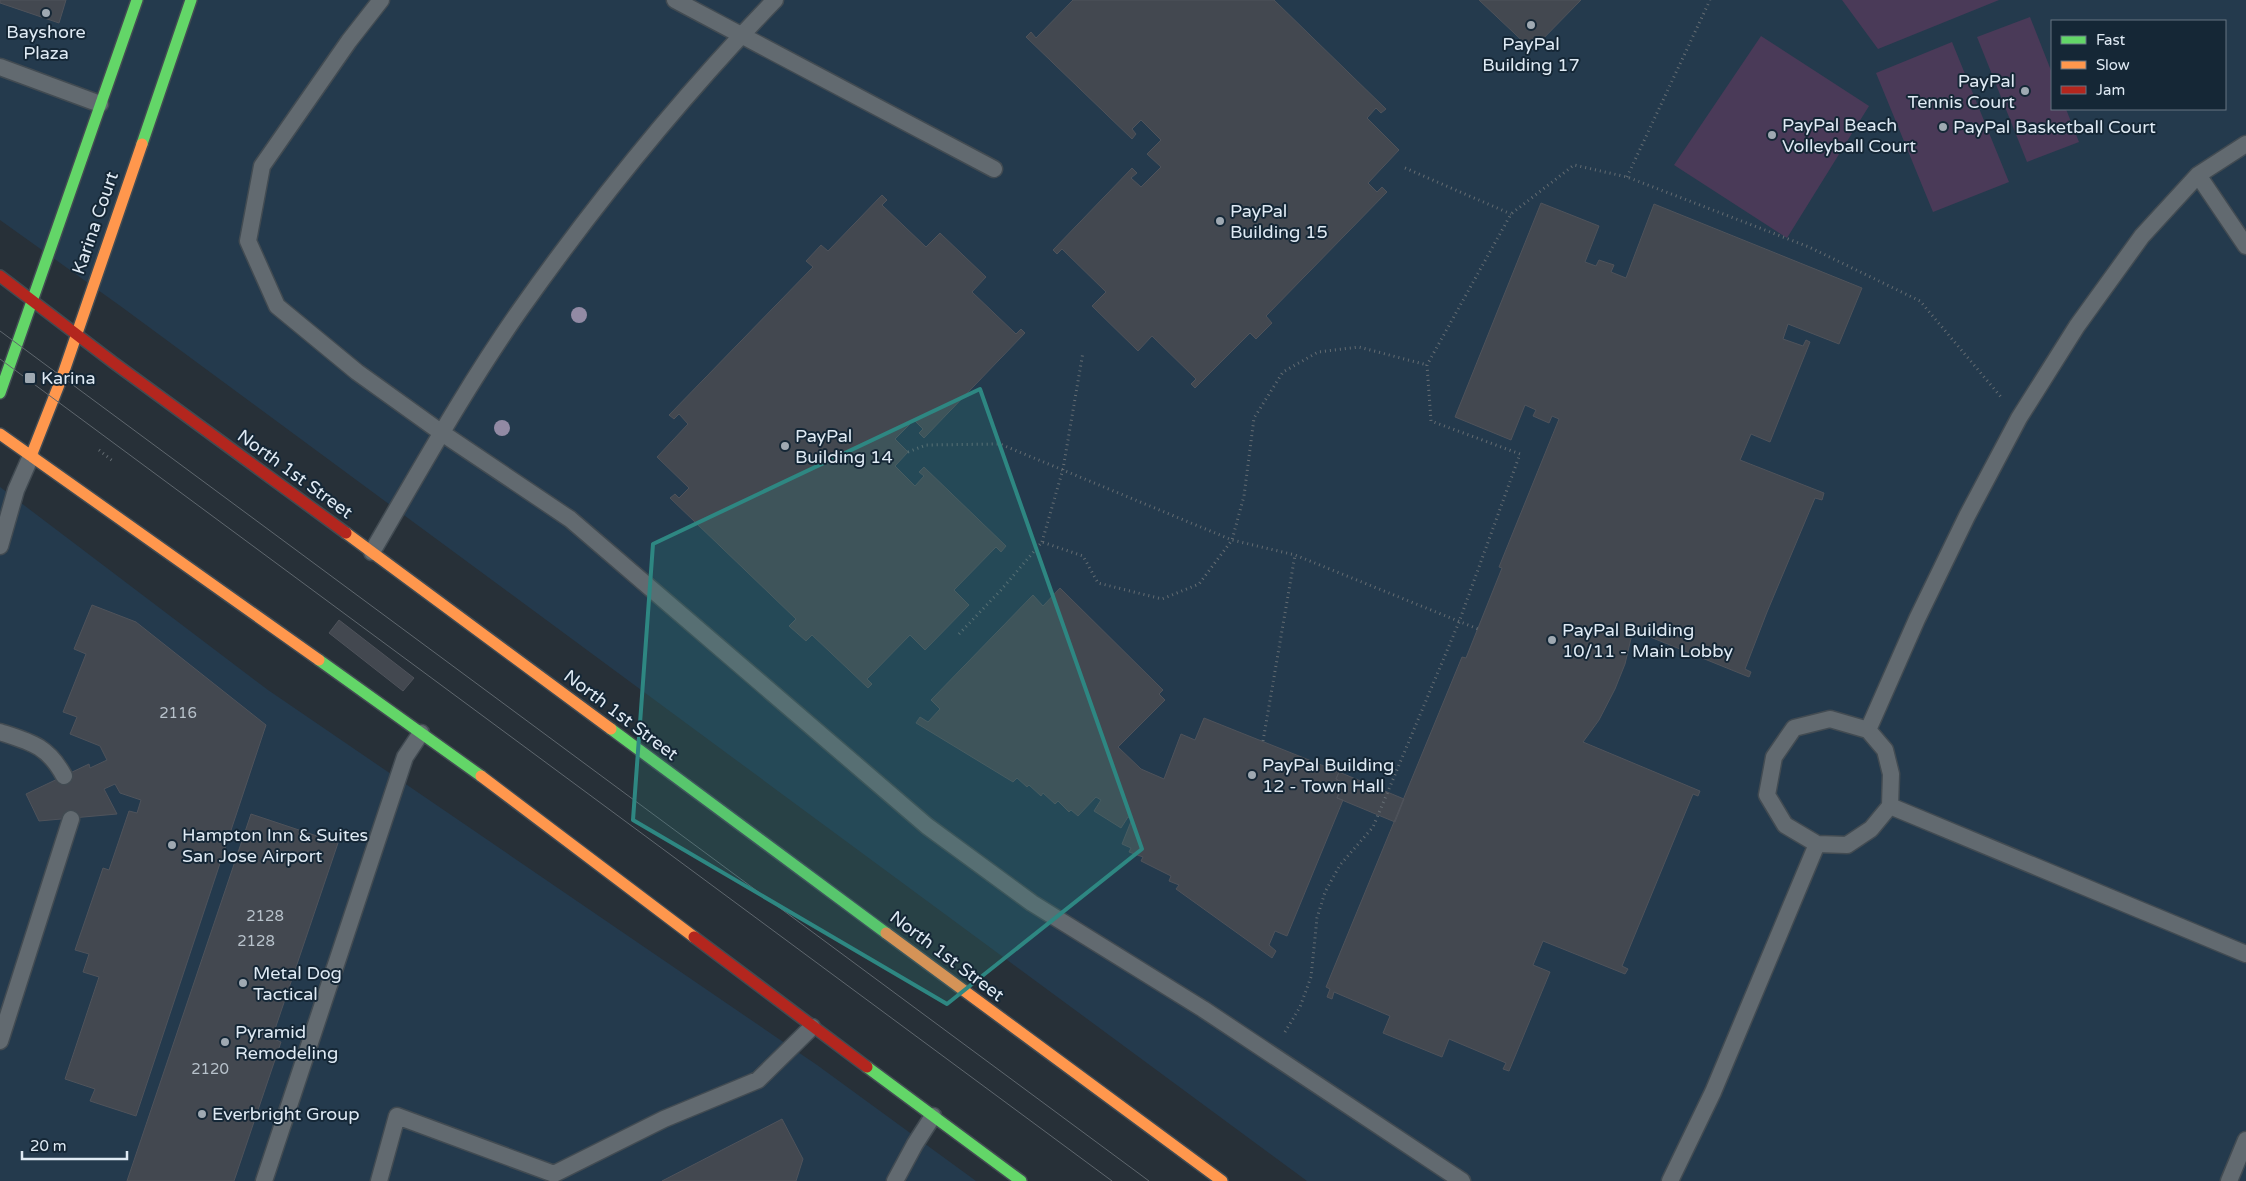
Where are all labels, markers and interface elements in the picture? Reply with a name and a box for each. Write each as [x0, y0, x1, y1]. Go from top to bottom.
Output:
marker: Bayshore Plaza [40, 7, 52, 19]
marker: PayPal Building 17 [1525, 19, 1537, 31]
legend [2051, 20, 2226, 110]
place label: Bayshore Plaza [6, 21, 86, 64]
text: Fast [2096, 31, 2126, 49]
place label: PayPal Building 17 [1482, 33, 1580, 76]
text: Slow [2096, 56, 2130, 74]
place label: PayPal Tennis Court [1907, 70, 2015, 113]
text: Jam [2096, 81, 2125, 99]
marker: PayPal Tennis Court [2019, 85, 2031, 97]
place label: PayPal Beach Volleyball Court [1782, 114, 1916, 157]
place label: PayPal Basketball Court [1953, 116, 2156, 138]
marker: PayPal Basketball Court [1937, 121, 1949, 133]
marker: PayPal Beach Volleyball Court [1766, 129, 1778, 141]
street label: Karina Court [67, 169, 123, 277]
place label: PayPal Building 15 [1230, 200, 1328, 243]
marker: PayPal Building 15 [1214, 215, 1226, 227]
place label: Karina [41, 367, 96, 389]
marker: Karina [23, 371, 37, 385]
street label: North 1st Street [233, 425, 357, 523]
place label: PayPal Building 14 [795, 425, 893, 468]
marker: PayPal Building 14 [779, 440, 791, 452]
place label: PayPal Building 10/11 - Main Lobby [1562, 619, 1733, 662]
marker: PayPal Building 10/11 - Main Lobby [1546, 634, 1558, 646]
street label: North 1st Street [559, 665, 683, 765]
house number: 2116 [159, 704, 197, 722]
place label: PayPal Building 12 - Town Hall [1262, 754, 1394, 797]
marker: PayPal Building 12 - Town Hall [1246, 769, 1258, 781]
place label: Hampton Inn & Suites San Jose Airport [182, 824, 368, 867]
marker: Hampton Inn & Suites San Jose Airport [166, 839, 178, 851]
street label: North 1st Street [885, 906, 1009, 1006]
house number: 2128 [246, 907, 284, 925]
house number: 2128 [237, 932, 275, 950]
place label: Metal Dog Tactical [253, 962, 342, 1005]
marker: Metal Dog Tactical [237, 977, 249, 989]
place label: Pyramid Remodeling [235, 1021, 338, 1064]
marker: Pyramid Remodeling [219, 1036, 231, 1048]
house number: 2120 [191, 1060, 229, 1078]
place label: Everbright Group [212, 1103, 360, 1125]
marker: Everbright Group [196, 1108, 208, 1120]
scale bar [22, 1128, 128, 1160]
text: 20 m [30, 1137, 67, 1155]

